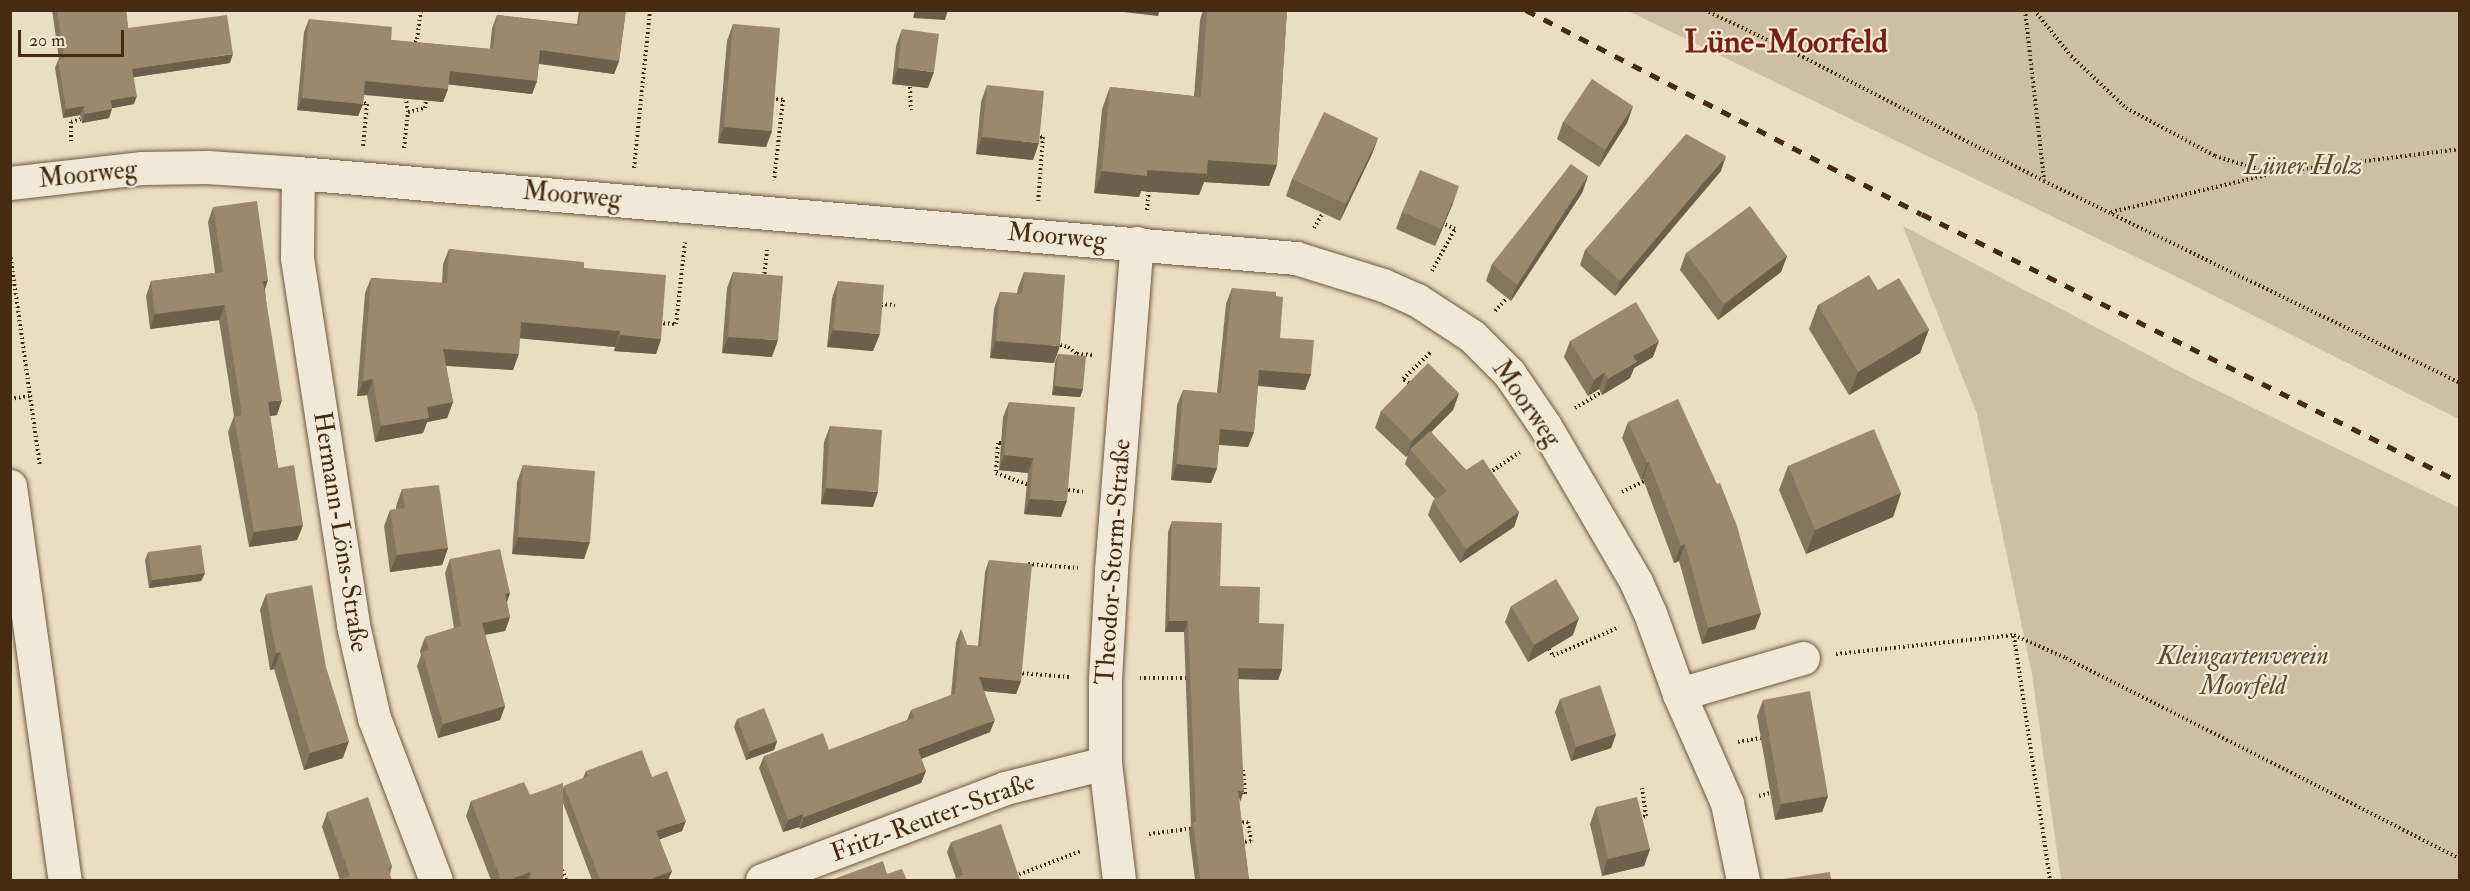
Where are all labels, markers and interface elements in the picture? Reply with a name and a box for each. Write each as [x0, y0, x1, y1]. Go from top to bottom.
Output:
scale bar [21, 18, 128, 56]
district label: Lüne-Moorfeld [1684, 23, 1888, 61]
text: 20 m [29, 29, 65, 52]
park label: Lüner Holz [2244, 151, 2362, 183]
street label: Moorweg [37, 154, 139, 196]
street label: Moorweg [521, 176, 623, 216]
street label: Moorweg [1006, 217, 1108, 257]
street label: Moorweg [1485, 355, 1567, 453]
street label: Hermann-Löns-Straße [306, 409, 374, 655]
street label: Theodor-Storm-Straße [1090, 438, 1138, 686]
park label: Kleingartenverein Moorfeld [2157, 641, 2329, 702]
street label: Fritz-Reuter-Straße [827, 767, 1039, 869]

